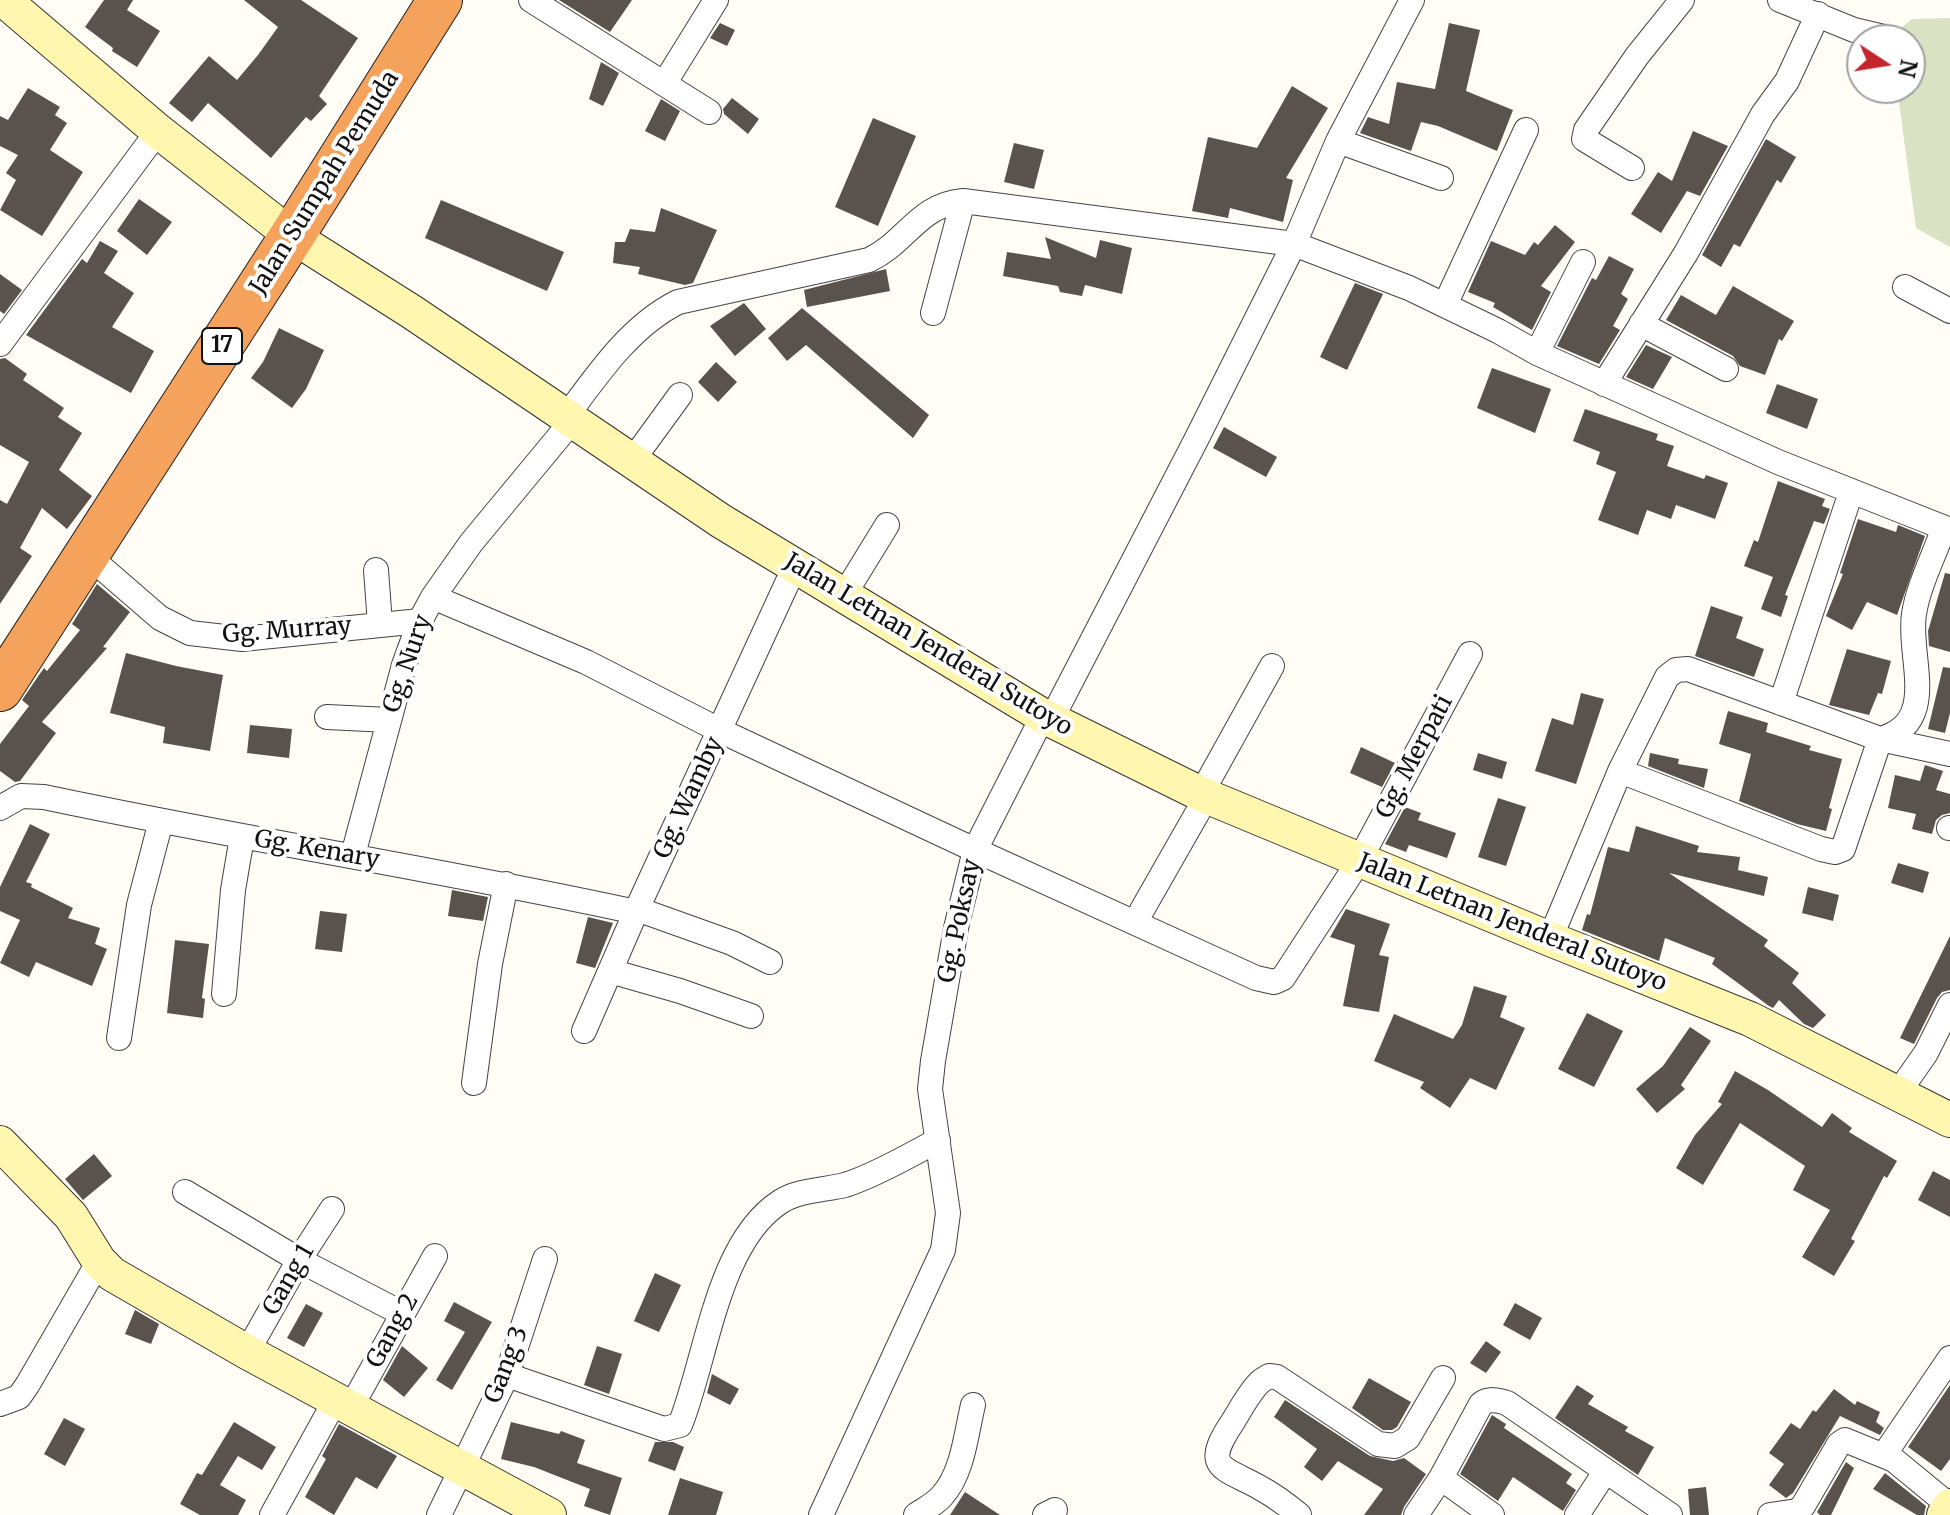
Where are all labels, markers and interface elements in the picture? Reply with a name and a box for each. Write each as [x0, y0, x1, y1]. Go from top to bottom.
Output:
north arrow [1846, 24, 1926, 104]
text: N [1892, 57, 1923, 80]
street label: Jalan Sumpah Pemuda [244, 66, 406, 300]
road number: 17 [202, 328, 242, 364]
street label: Jalan Letnan Jenderal Sutoyo [779, 548, 1077, 742]
street label: Gg, Nury [378, 611, 438, 717]
street label: Gg. Murray [222, 612, 352, 650]
street label: Gg. Merpati [1371, 691, 1459, 823]
street label: Gg. Wamby [648, 733, 730, 863]
street label: Gg. Kenary [252, 825, 382, 875]
street label: Jalan Letnan Jenderal Sutoyo [1353, 848, 1671, 998]
street label: Gg. Poksay [933, 856, 987, 986]
street label: Gang 1 [257, 1239, 321, 1321]
street label: Gang 2 [361, 1289, 425, 1373]
street label: Gang 3 [479, 1323, 535, 1407]

